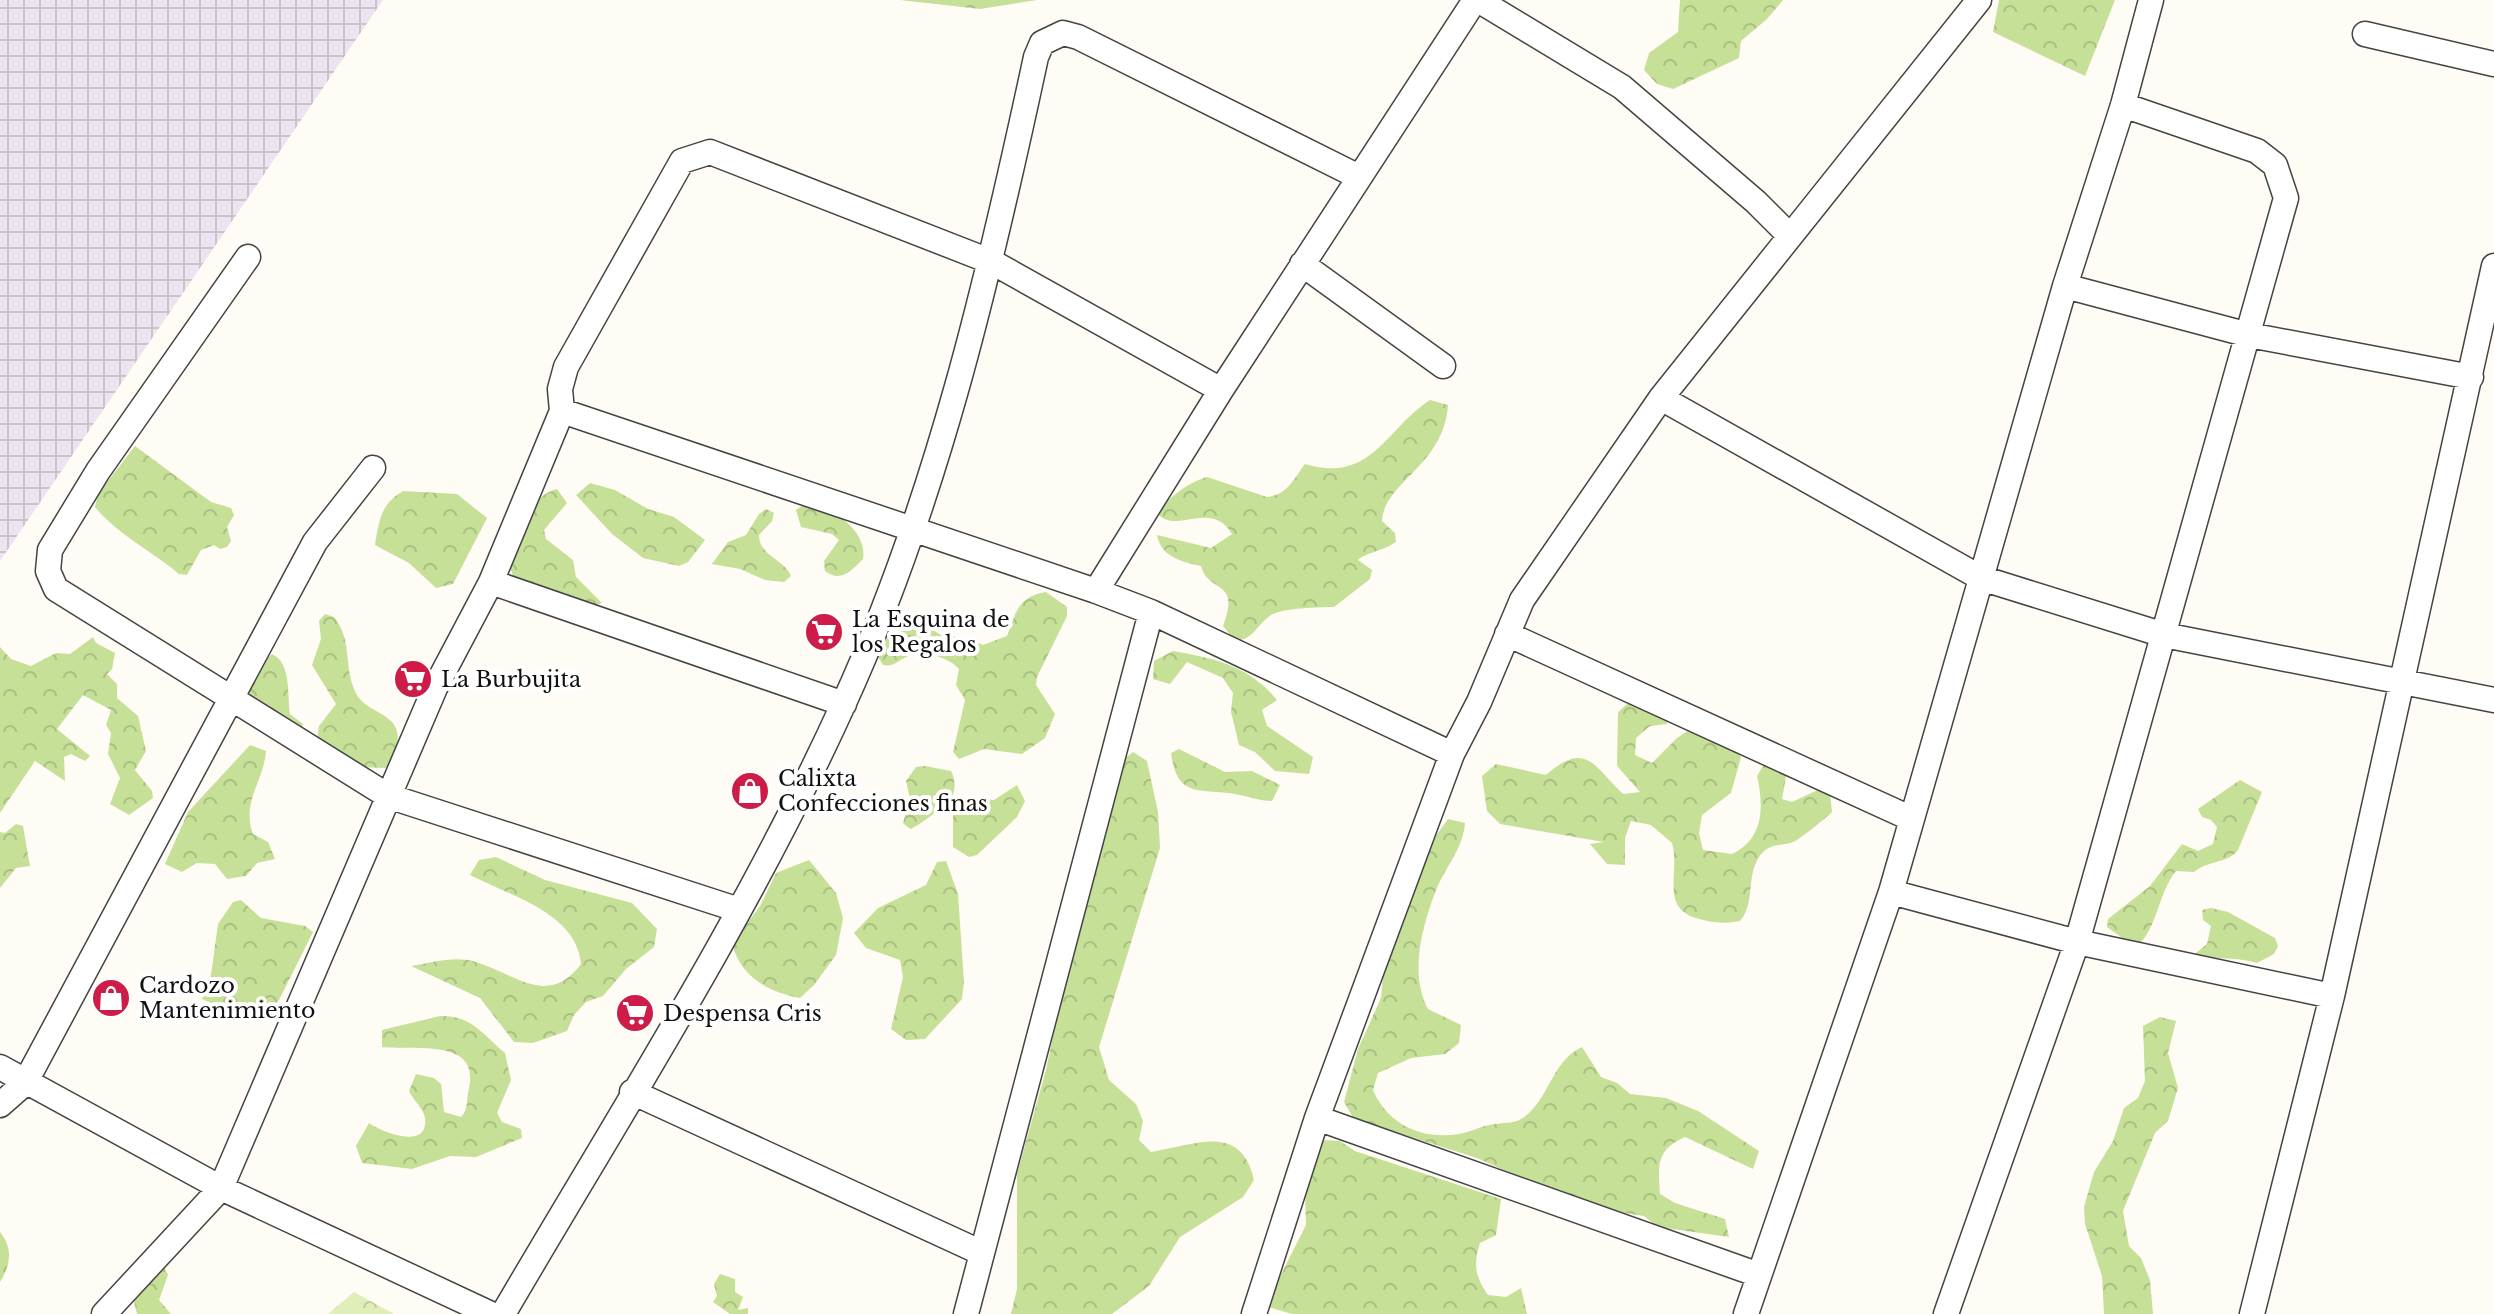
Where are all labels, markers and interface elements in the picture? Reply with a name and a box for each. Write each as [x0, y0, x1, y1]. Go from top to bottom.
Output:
place label: La Esquina de los Regalos [852, 606, 1010, 658]
supermarket icon: La Esquina de los Regalos [803, 611, 845, 653]
supermarket icon: La Burbujita [392, 658, 434, 700]
place label: La Burbujita [441, 666, 582, 693]
place label: Calixta Confecciones finas [778, 765, 988, 817]
shop icon: Calixta Confecciones finas [729, 770, 771, 812]
place label: Cardozo Mantenimiento [139, 972, 316, 1024]
shop icon: Cardozo Mantenimiento [90, 977, 132, 1019]
supermarket icon: Despensa Cris [614, 992, 656, 1034]
place label: Despensa Cris [663, 1000, 822, 1027]

